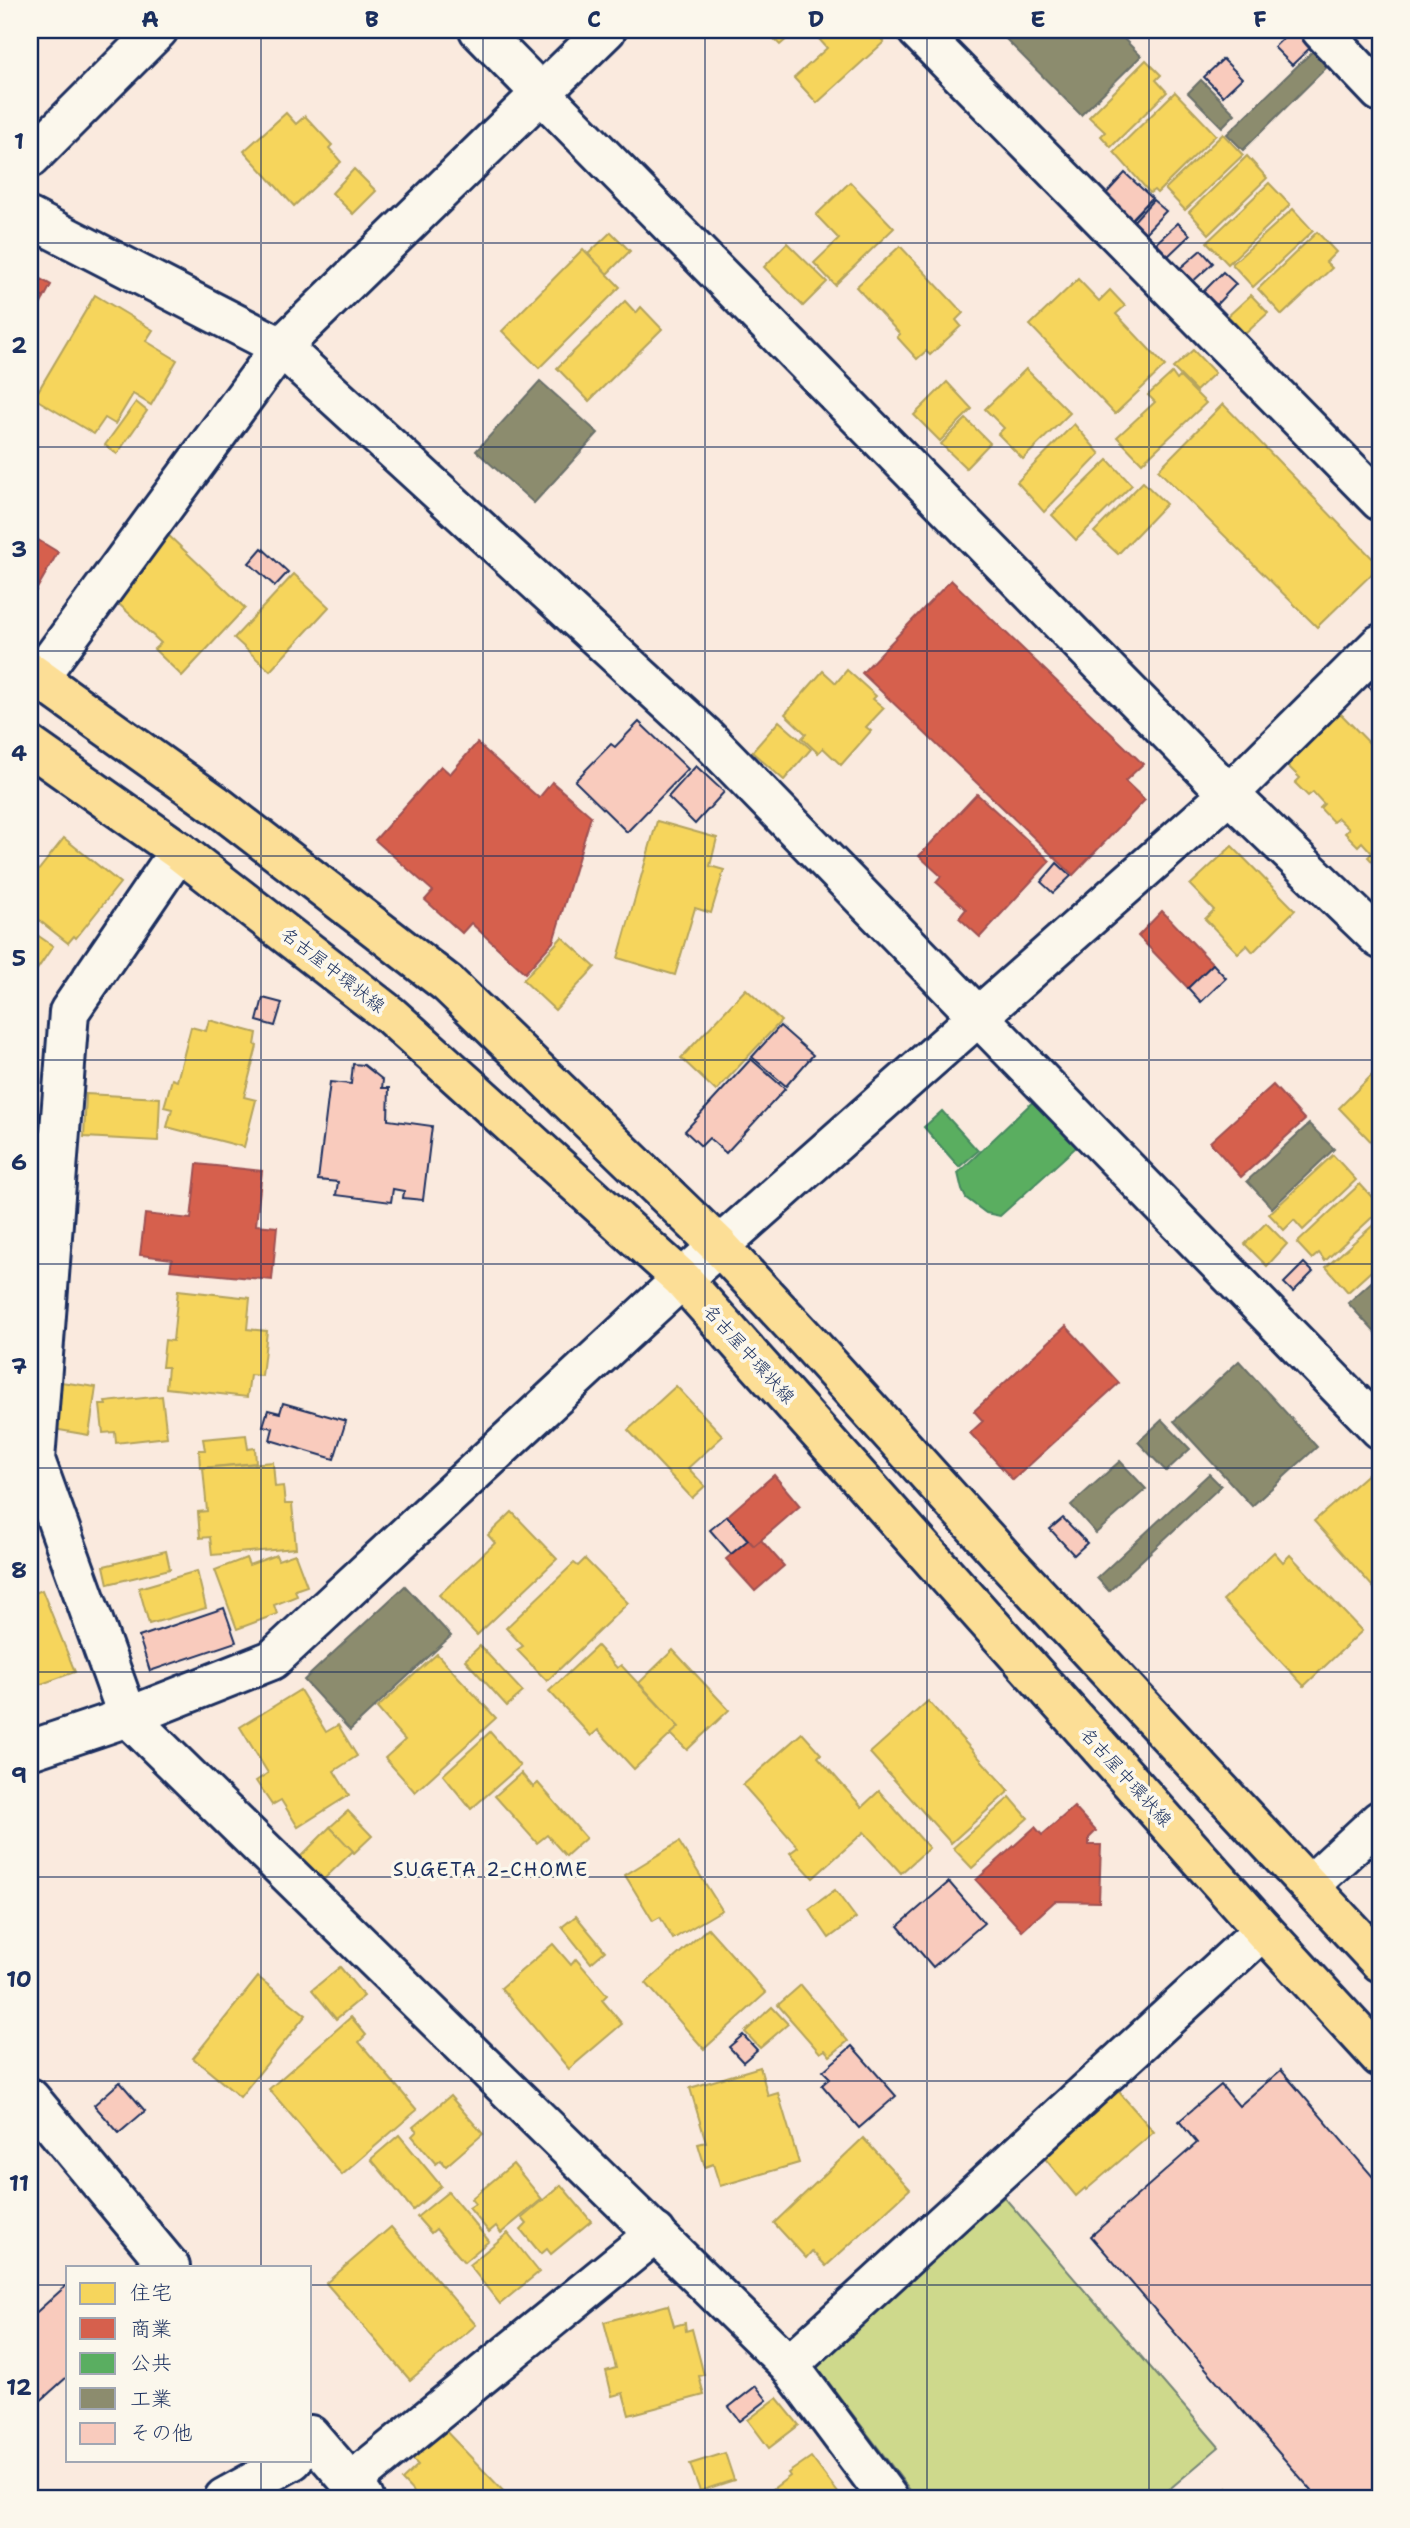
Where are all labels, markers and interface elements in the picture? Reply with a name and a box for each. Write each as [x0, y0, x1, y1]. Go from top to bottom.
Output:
text: A [141, 4, 159, 34]
text: B [365, 4, 379, 34]
text: C [587, 4, 601, 34]
text: D [808, 4, 824, 34]
text: E [1030, 4, 1046, 34]
text: F [1253, 4, 1267, 34]
text: 1 [14, 126, 24, 156]
text: 2 [11, 330, 27, 360]
text: 3 [11, 534, 27, 564]
text: 4 [11, 738, 27, 768]
street label: 名古屋中環状線 [276, 922, 390, 1018]
text: 5 [12, 943, 26, 973]
text: 6 [11, 1147, 27, 1177]
street label: 名古屋中環状線 [698, 1299, 800, 1409]
text: 7 [11, 1351, 27, 1381]
text: 8 [11, 1555, 27, 1585]
street label: 名古屋中環状線 [1075, 1722, 1177, 1832]
text: 9 [11, 1760, 27, 1790]
district label: SUGETA 2-CHOME [393, 1857, 589, 1882]
text: 10 [6, 1964, 32, 1994]
text: 11 [9, 2168, 29, 2198]
legend [66, 2266, 312, 2462]
text: 住宅 [130, 2279, 172, 2307]
text: 商業 [130, 2315, 172, 2343]
text: 公共 [130, 2349, 172, 2377]
text: 12 [6, 2372, 32, 2402]
text: 工業 [130, 2385, 172, 2413]
text: その他 [130, 2419, 193, 2447]

